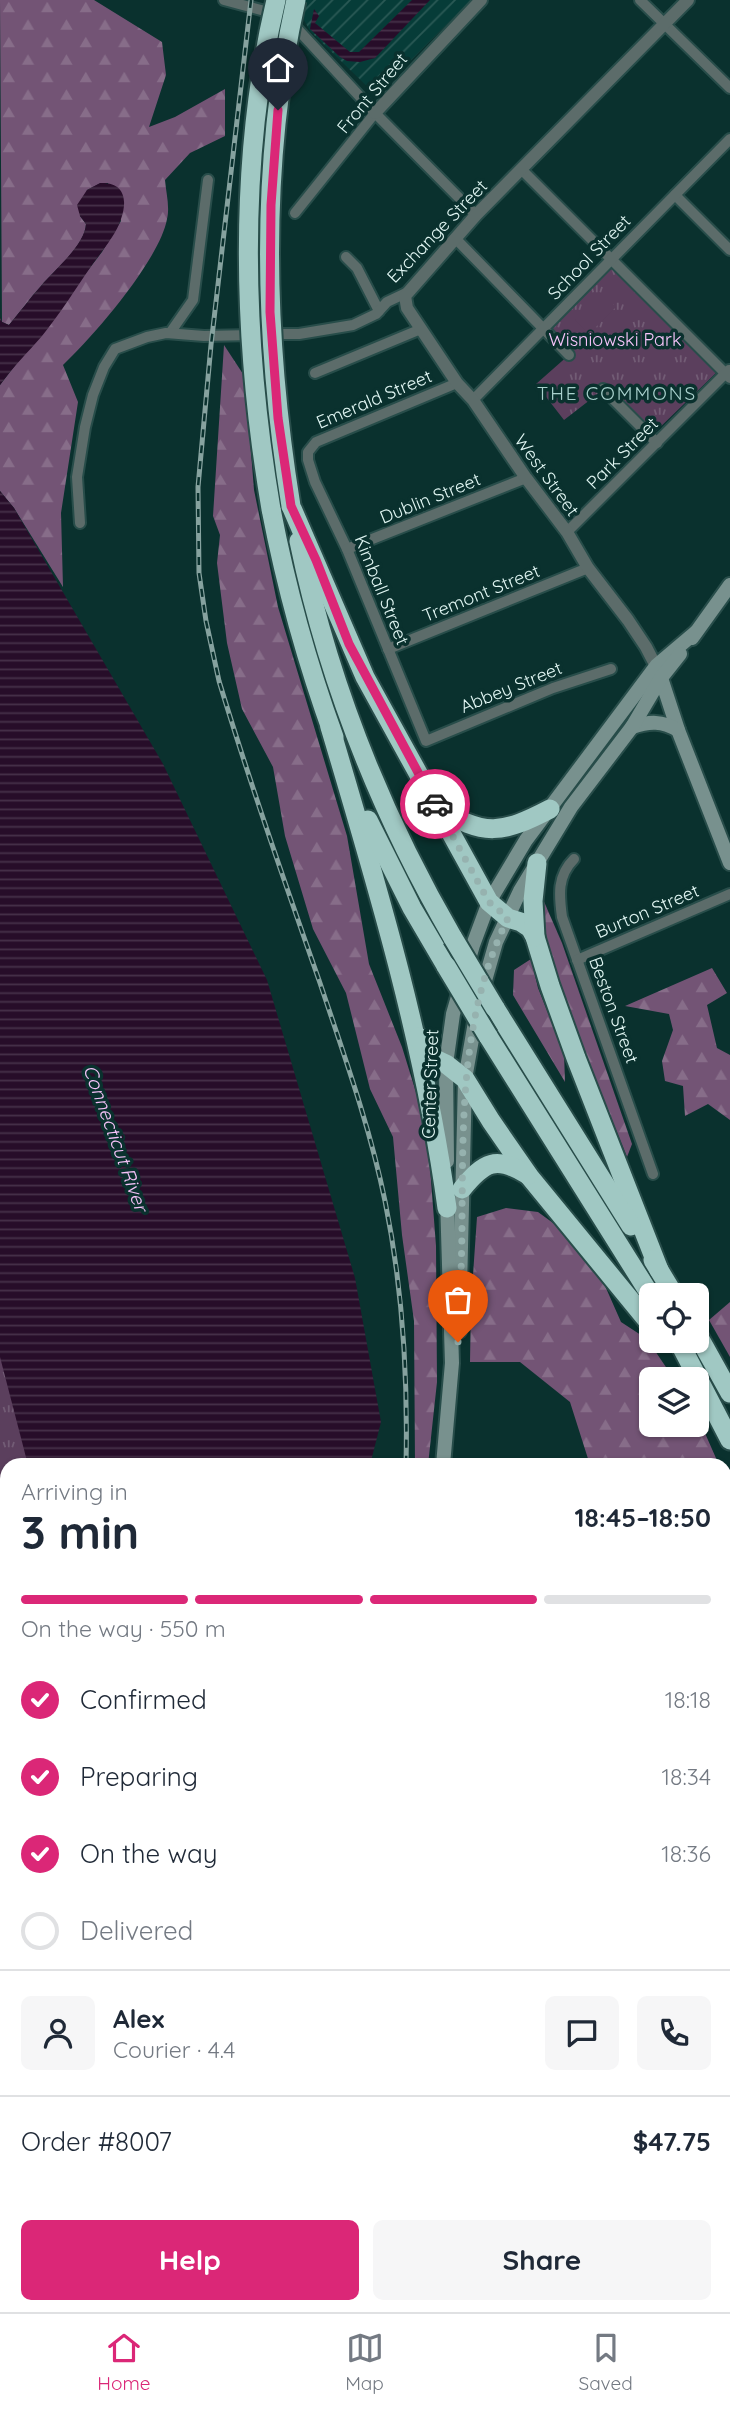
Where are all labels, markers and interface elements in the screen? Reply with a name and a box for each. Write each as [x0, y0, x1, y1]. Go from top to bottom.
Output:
pin [248, 38, 308, 110]
street label: Front Street [332, 48, 412, 138]
icon: home [259, 49, 297, 87]
street label: Exchange Street [382, 175, 492, 287]
street label: School Street [543, 210, 635, 304]
park label: Wisniowski Park [548, 328, 682, 351]
street label: Emerald Street [313, 364, 435, 434]
district label: THE COMMONS [537, 381, 697, 405]
street label: Park Street [581, 412, 663, 494]
street label: West Street [509, 429, 585, 521]
street label: Dublin Street [376, 467, 484, 529]
street label: Kimball Street [349, 532, 415, 648]
street label: Tremont Street [419, 559, 543, 627]
street label: Abbey Street [457, 656, 565, 718]
courier [400, 769, 470, 839]
icon: car [416, 785, 454, 823]
street label: Burton Street [592, 879, 702, 943]
street label: Beston Street [584, 954, 644, 1066]
street label: Center Street [417, 1029, 443, 1139]
water label: Connecticut River [78, 1062, 155, 1217]
pin [428, 1270, 488, 1342]
icon: bag [439, 1281, 477, 1319]
map controls [639, 1283, 709, 1437]
button: locate [639, 1283, 709, 1353]
button: layers [639, 1367, 709, 1437]
text: Arriving in [21, 1477, 128, 1506]
text: 18:45–18:50 [574, 1501, 711, 1534]
text: 3 min [21, 1503, 139, 1561]
text: On the way · 550 m [21, 1614, 226, 1643]
icon: check [21, 1681, 59, 1719]
text: Confirmed [80, 1683, 207, 1716]
text: 18:18 [665, 1685, 711, 1714]
icon: check [21, 1758, 59, 1796]
text: Preparing [80, 1760, 198, 1793]
text: 18:34 [662, 1762, 711, 1791]
icon: check [21, 1835, 59, 1873]
text: On the way [80, 1837, 218, 1870]
text: 18:36 [661, 1839, 711, 1868]
text: Delivered [80, 1914, 193, 1947]
button: person [21, 1996, 95, 2070]
button: chat [545, 1996, 619, 2070]
button: phone [637, 1996, 711, 2070]
text: Alex [113, 2002, 164, 2035]
text: Courier · 4.4 [113, 2035, 235, 2064]
text: Order #8007 [21, 2125, 172, 2158]
text: $47.75 [633, 2125, 711, 2158]
button: Help [21, 2220, 359, 2300]
button: Share [373, 2220, 711, 2300]
tab: Home [97, 2329, 151, 2395]
tab: Map [345, 2329, 384, 2395]
tab: Saved [579, 2329, 633, 2395]

